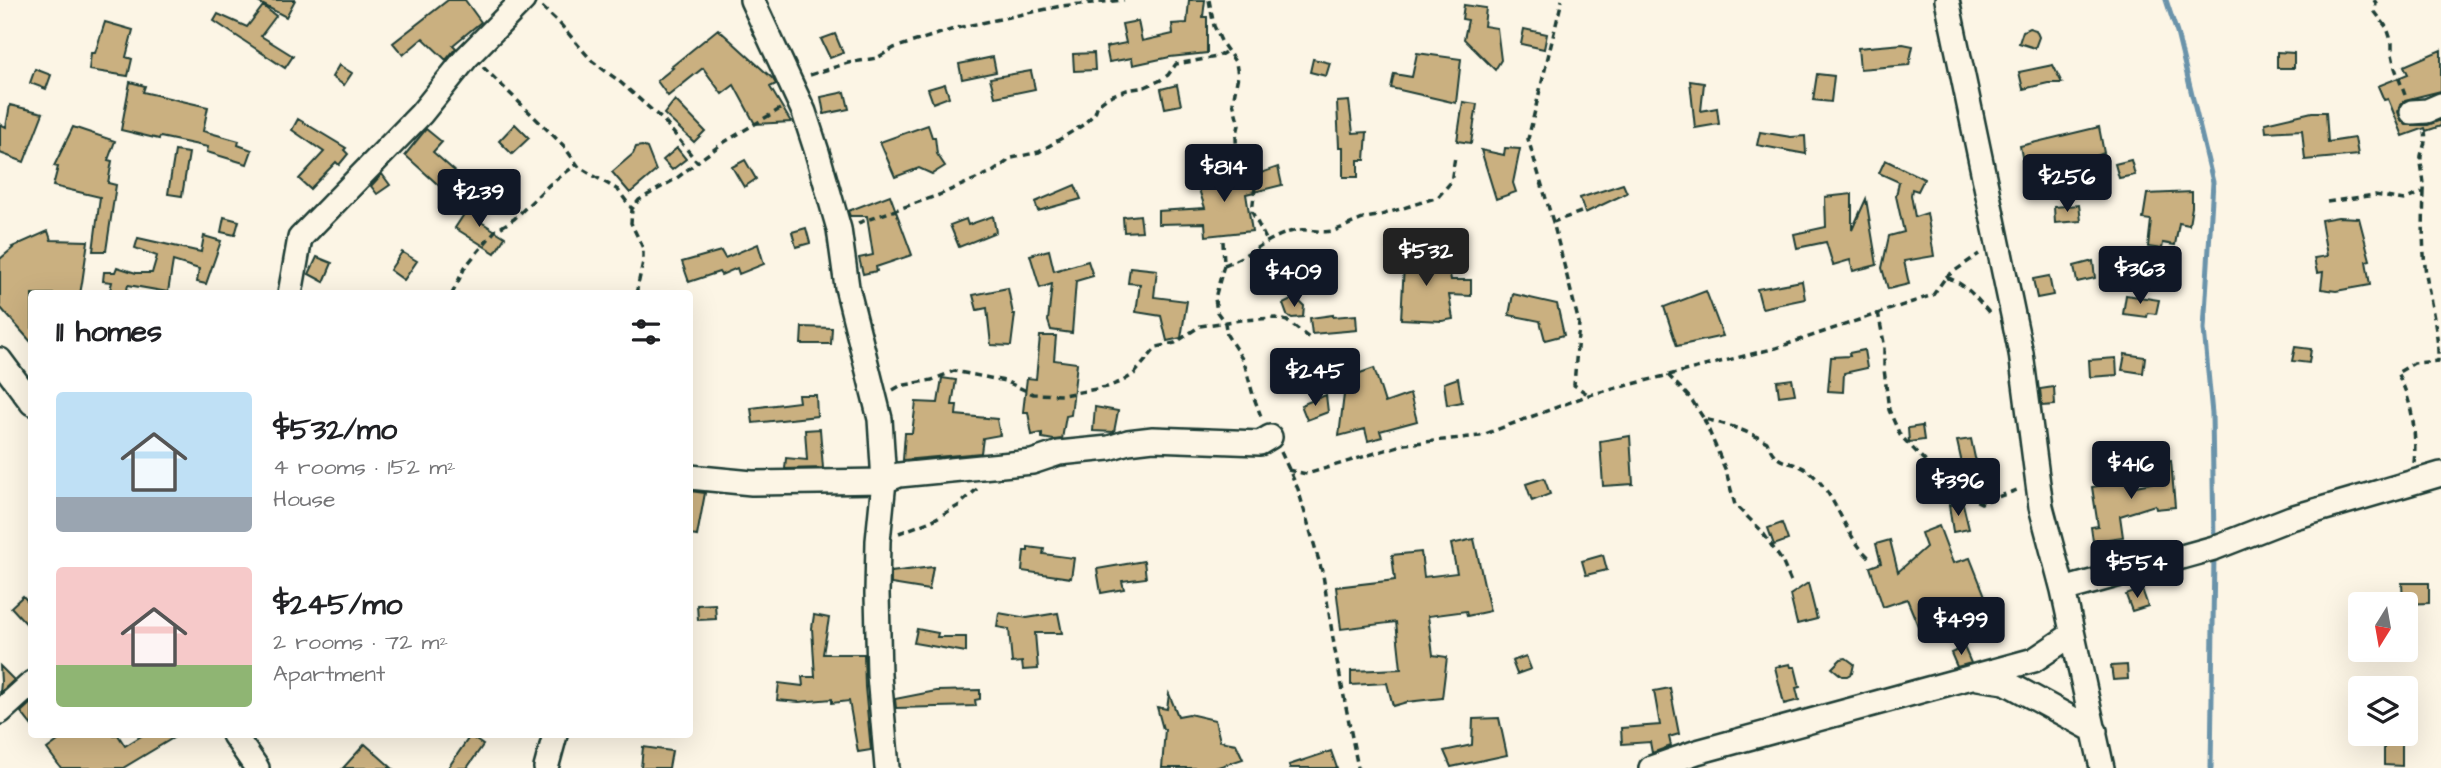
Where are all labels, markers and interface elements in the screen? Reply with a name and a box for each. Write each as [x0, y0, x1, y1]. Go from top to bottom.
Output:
pin: $814 [1183, 144, 1265, 204]
text: $814 [1201, 151, 1247, 183]
pin: $256 [2026, 154, 2108, 214]
text: $256 [2039, 161, 2095, 193]
pin: $239 [438, 170, 520, 229]
text: $239 [454, 176, 504, 208]
pin: $532 [1385, 229, 1467, 288]
text: $532 [1399, 235, 1453, 267]
pin: $363 [2099, 246, 2181, 306]
pin: $409 [1253, 250, 1335, 309]
text: $363 [2115, 253, 2165, 285]
text: $409 [1266, 256, 1322, 288]
text: 11 homes [56, 311, 162, 353]
icon: filters [627, 313, 665, 351]
pin: $245 [1274, 348, 1356, 408]
text: $245 [1286, 355, 1344, 387]
text: $532/mo [273, 409, 397, 451]
icon: home [112, 420, 196, 504]
pin: $416 [2090, 442, 2172, 501]
text: $416 [2108, 448, 2154, 480]
text: 4 rooms · 152 m² [273, 451, 456, 483]
pin: $396 [1917, 458, 1999, 518]
text: $396 [1932, 465, 1984, 497]
text: House [273, 483, 336, 515]
pin: $554 [2096, 540, 2178, 600]
text: $554 [2106, 547, 2168, 579]
text: $245/mo [273, 584, 402, 626]
north arrow [2348, 592, 2418, 662]
map controls [2348, 592, 2418, 746]
icon: home [112, 595, 196, 679]
pin: $499 [1920, 598, 2002, 657]
text: $499 [1934, 604, 1988, 636]
text: 2 rooms · 72 m² [273, 626, 448, 658]
text: Apartment [273, 658, 385, 690]
button: layers [2348, 676, 2418, 746]

